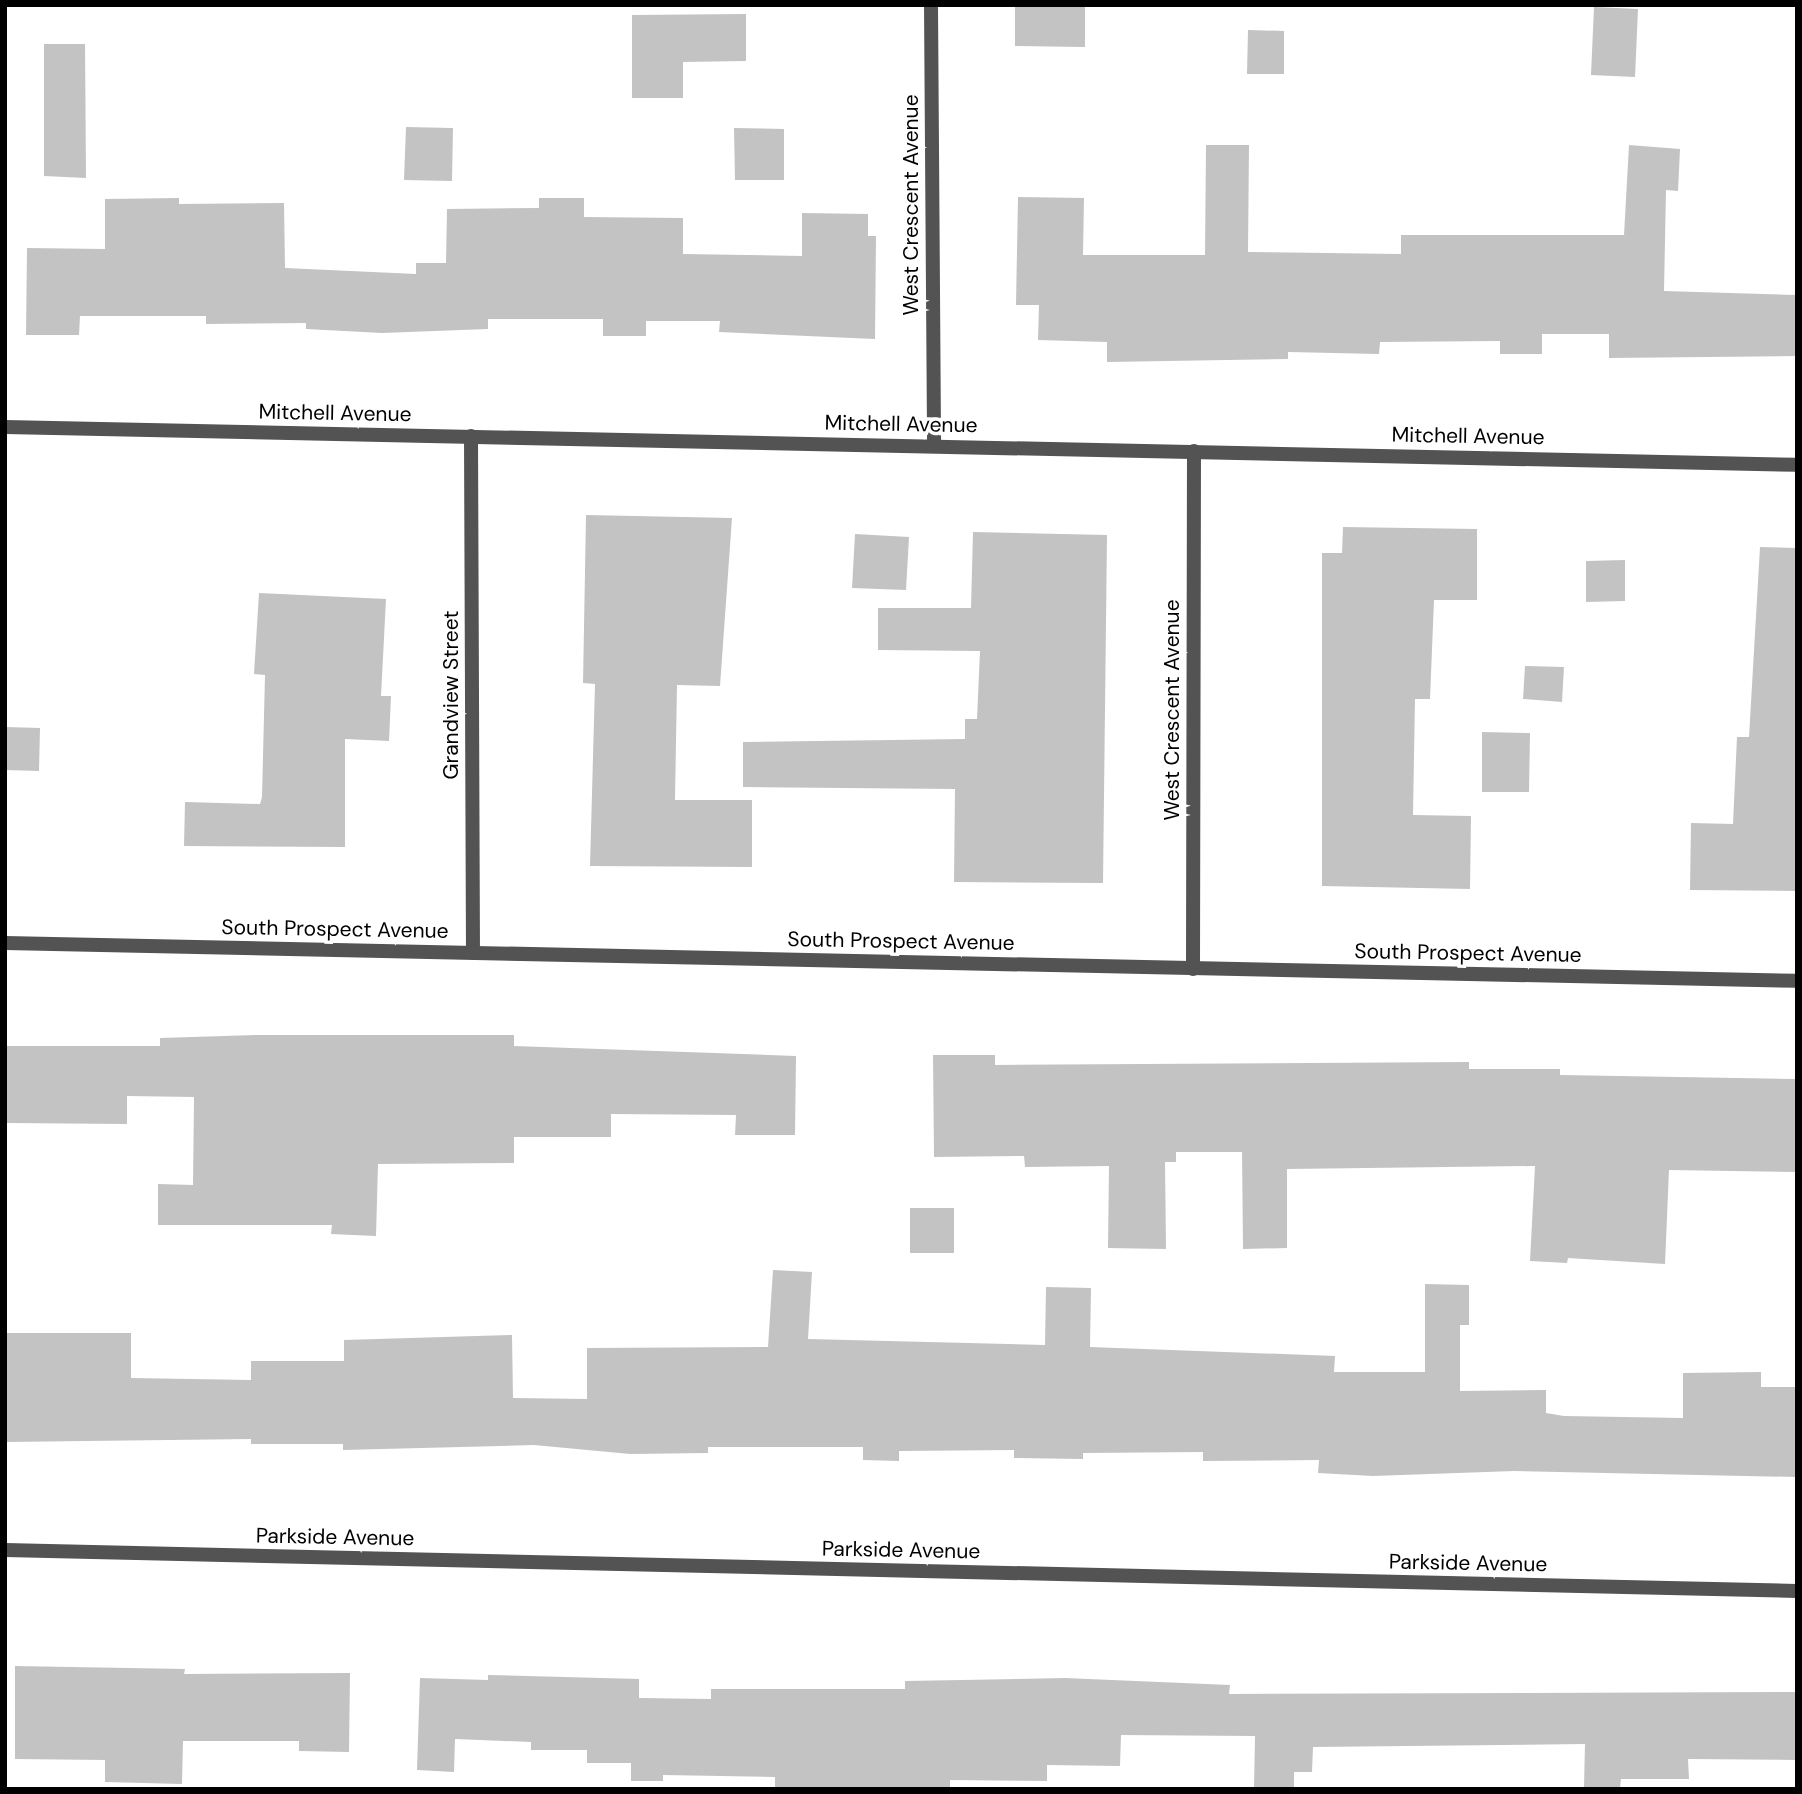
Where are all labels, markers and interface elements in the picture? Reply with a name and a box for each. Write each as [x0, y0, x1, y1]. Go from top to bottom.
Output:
street label: West Crescent Avenue [898, 94, 924, 316]
street label: Mitchell Avenue [258, 399, 412, 427]
street label: Mitchell Avenue [824, 410, 978, 438]
street label: Mitchell Avenue [1391, 422, 1545, 450]
street label: West Crescent Avenue [1159, 599, 1185, 821]
street label: Grandview Street [438, 610, 464, 780]
street label: South Prospect Avenue [221, 914, 449, 944]
street label: South Prospect Avenue [787, 926, 1015, 956]
street label: South Prospect Avenue [1354, 938, 1582, 968]
street label: Parkside Avenue [256, 1523, 414, 1551]
street label: Parkside Avenue [822, 1536, 980, 1564]
street label: Parkside Avenue [1389, 1549, 1547, 1577]

